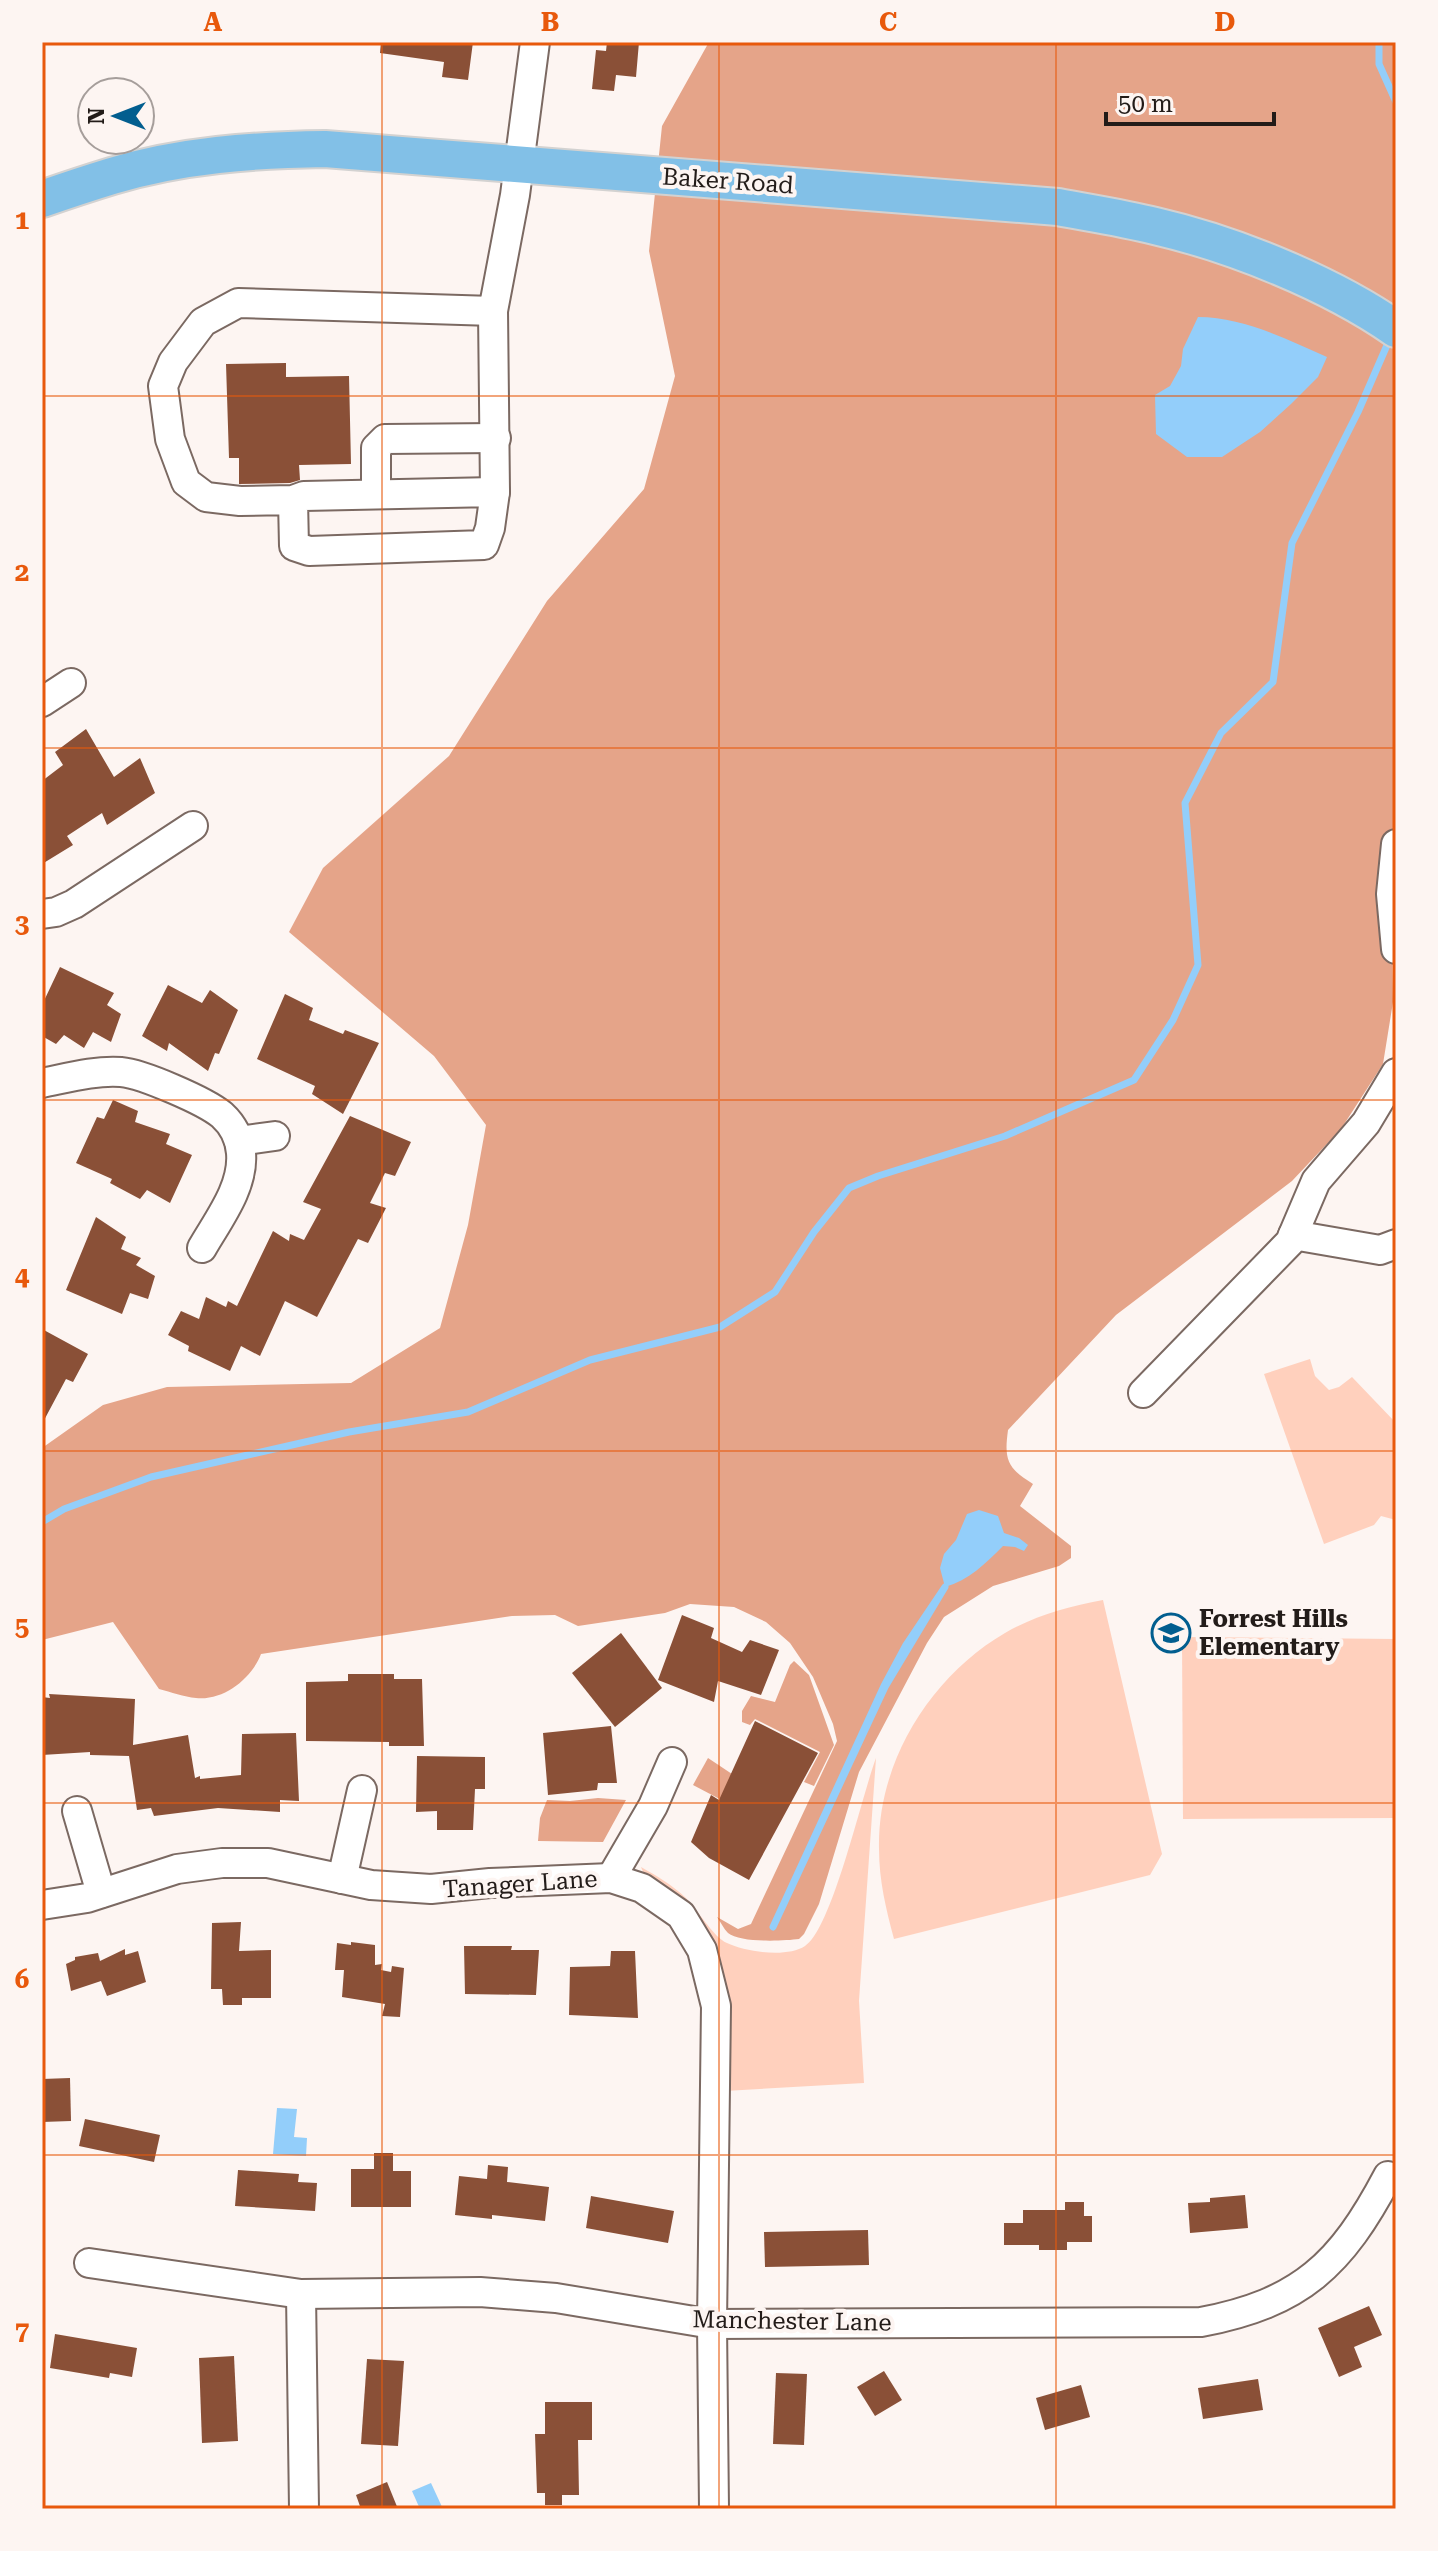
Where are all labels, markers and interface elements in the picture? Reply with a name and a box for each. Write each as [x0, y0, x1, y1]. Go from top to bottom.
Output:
text: A [204, 7, 223, 37]
text: B [541, 7, 559, 37]
text: C [879, 7, 897, 37]
text: D [1215, 7, 1235, 37]
north arrow [76, 76, 156, 156]
scale bar [1106, 76, 1274, 126]
text: 50 m [1118, 90, 1173, 118]
text: N [84, 107, 109, 124]
street label: Baker Road [661, 162, 795, 200]
text: 1 [15, 205, 29, 235]
text: 2 [15, 557, 29, 587]
text: 3 [15, 909, 29, 939]
text: 4 [15, 1261, 30, 1291]
place label: Forrest Hills Elementary [1199, 1605, 1348, 1661]
text: 5 [15, 1612, 29, 1642]
school or university icon: Forrest Hills Elementary [1150, 1612, 1192, 1654]
street label: Tanager Lane [442, 1865, 598, 1903]
text: 6 [15, 1964, 29, 1994]
street label: Manchester Lane [692, 2305, 892, 2337]
text: 7 [15, 2316, 29, 2346]

